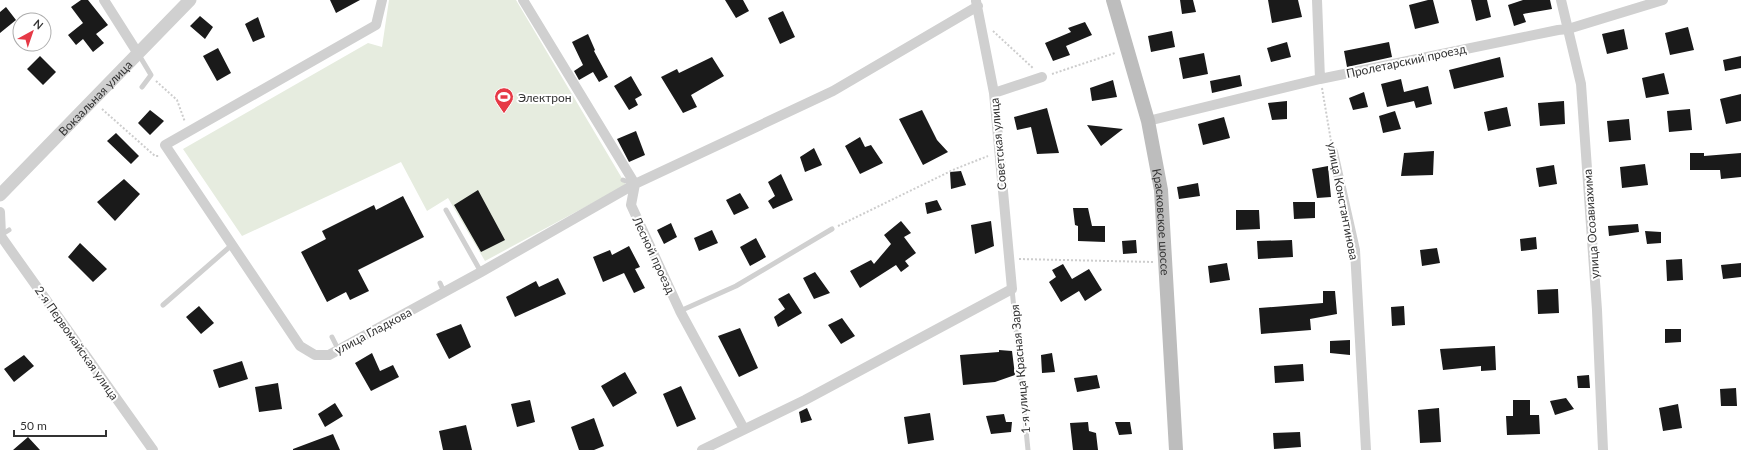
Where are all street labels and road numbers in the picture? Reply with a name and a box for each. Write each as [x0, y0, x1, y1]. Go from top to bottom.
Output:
street label: Пролетарский проезд [1345, 41, 1468, 81]
street label: Вокзальная улица [55, 57, 135, 138]
street label: Советская улица [986, 97, 1009, 191]
street label: улица Константинова [1324, 141, 1362, 261]
street label: Красковское шоссе [1150, 167, 1173, 276]
street label: улица Осоавиахима [1580, 169, 1602, 279]
street label: Лесной проезд [629, 213, 679, 297]
street label: 2-я Первомайская улица [32, 283, 122, 403]
street label: улица Гладкова [332, 304, 414, 358]
street label: 1-я улица Красная Заря [1007, 304, 1033, 434]

